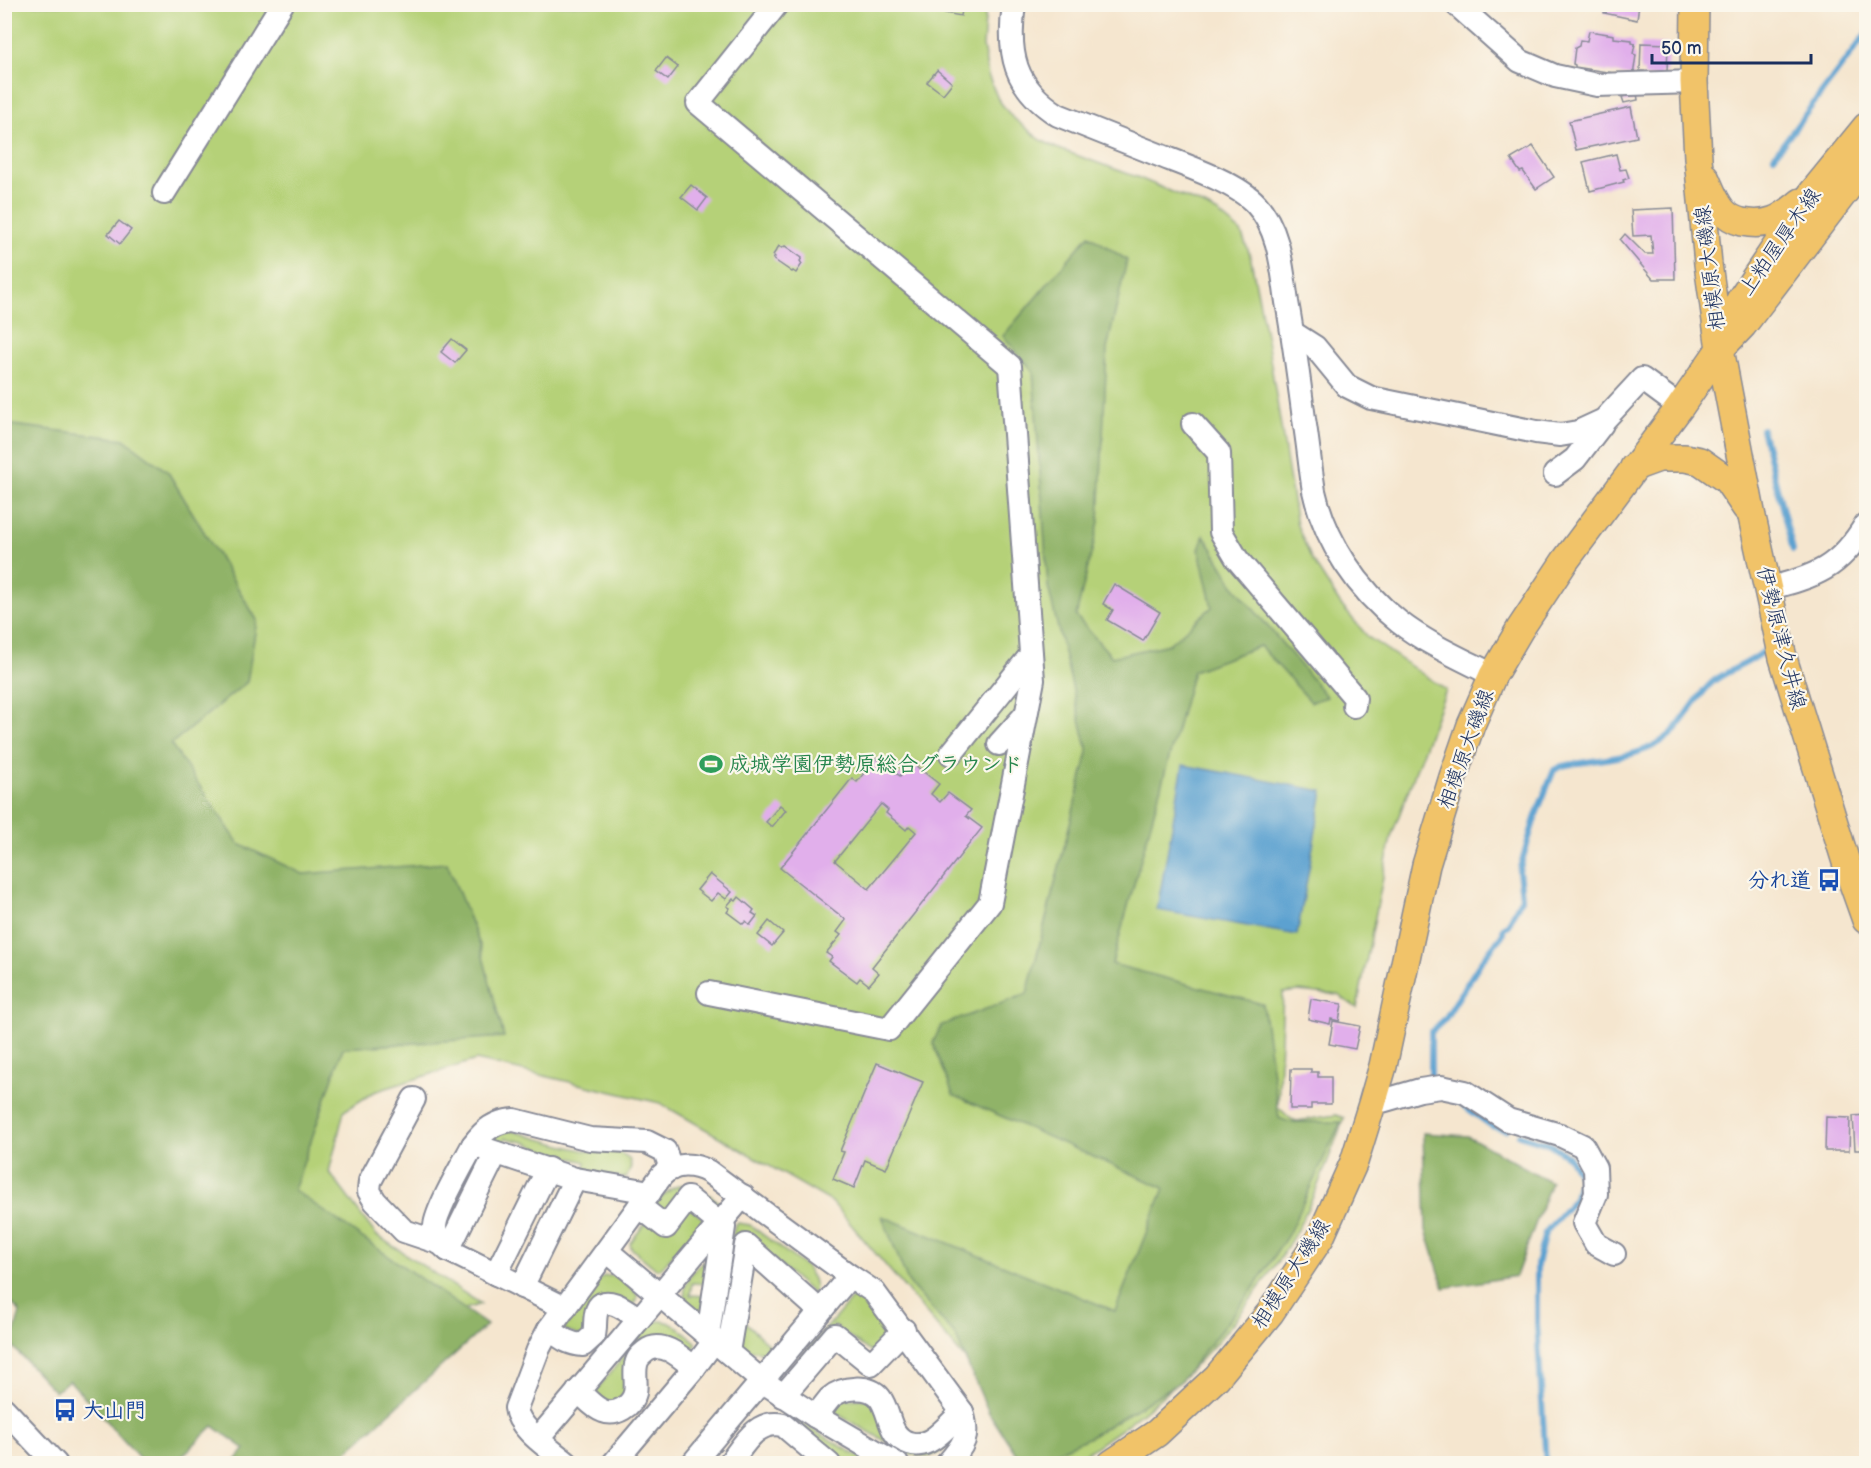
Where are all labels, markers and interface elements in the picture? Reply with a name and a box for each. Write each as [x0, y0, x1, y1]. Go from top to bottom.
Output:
scale bar [1652, 27, 1811, 65]
text: 50 m [1661, 38, 1702, 59]
street label: 上粕屋厚木線 [1734, 183, 1826, 301]
street label: 相模原大磯線 [1690, 204, 1730, 332]
street label: 伊勢原津久井線 [1751, 564, 1811, 712]
street label: 相模原大磯線 [1433, 686, 1499, 812]
sports icon: 成城学園伊勢原総合グラウンド [698, 751, 724, 777]
place label: 成城学園伊勢原総合グラウンド [729, 752, 1023, 777]
bus stop icon: 分れ道 [1816, 867, 1842, 893]
place label: 分れ道 [1748, 868, 1811, 893]
street label: 相模原大磯線 [1246, 1214, 1336, 1334]
bus stop icon: 大山門 [52, 1397, 78, 1423]
place label: 大山門 [83, 1398, 146, 1423]

